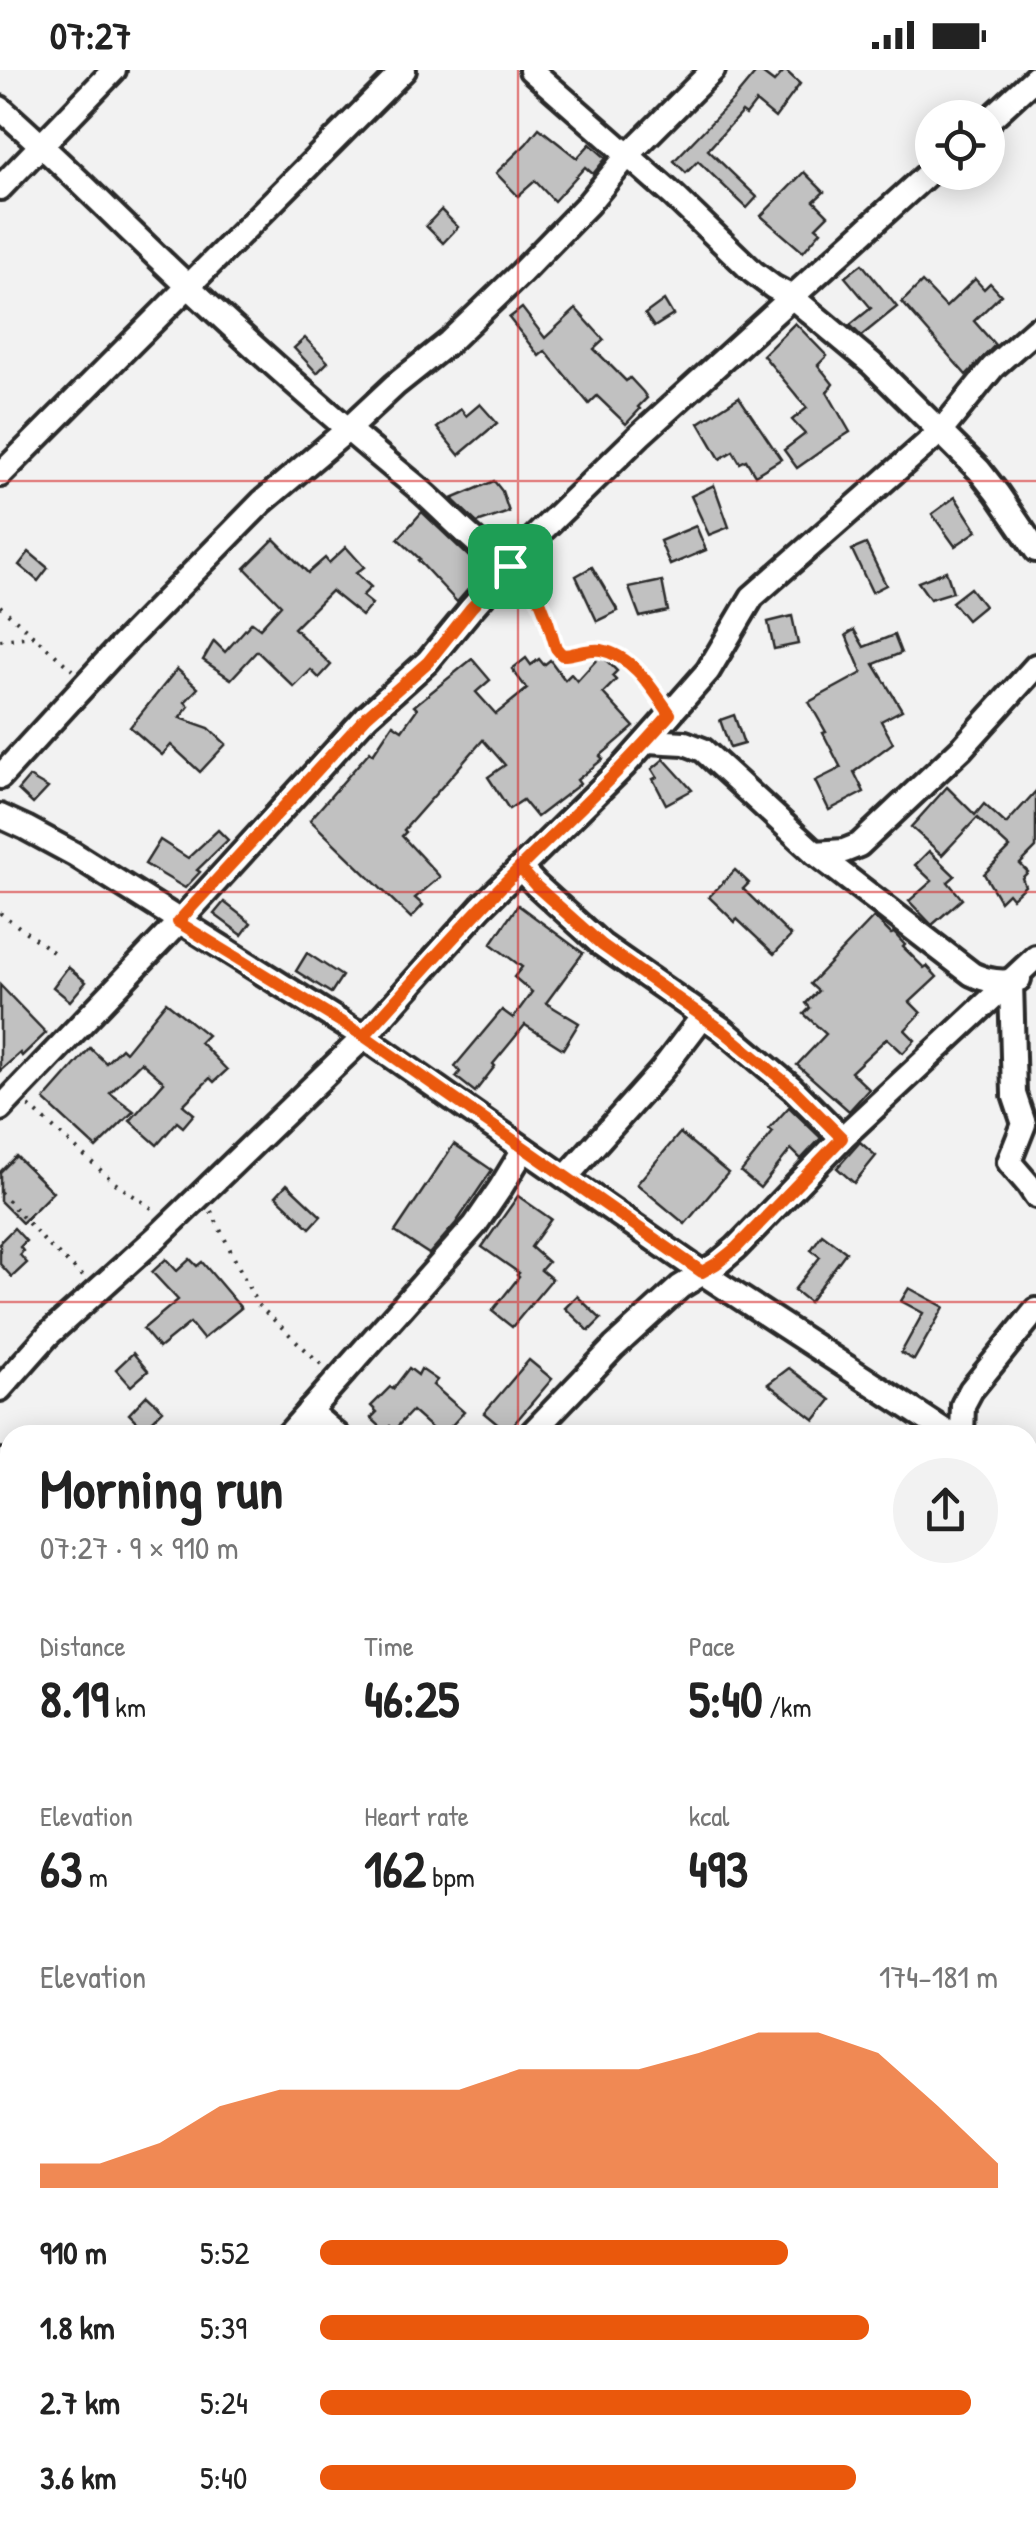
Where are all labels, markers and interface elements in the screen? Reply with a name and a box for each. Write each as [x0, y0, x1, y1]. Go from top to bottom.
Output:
text: 07:27 [50, 9, 131, 61]
map controls [915, 100, 1005, 190]
button: locate [915, 100, 1005, 190]
pin [468, 524, 553, 609]
icon: arrive [483, 539, 538, 594]
text: Morning run [40, 1451, 283, 1525]
button: share [893, 1458, 998, 1563]
text: 07:27 · 9 × 910 m [40, 1526, 239, 1569]
text: Distance [40, 1627, 126, 1665]
text: Time [364, 1627, 414, 1665]
text: Pace [689, 1627, 735, 1665]
text: 8.19 [40, 1665, 109, 1733]
text: 46:25 [364, 1665, 459, 1733]
text: 5:40 [689, 1665, 763, 1733]
text: km [109, 1688, 146, 1726]
text: /km [763, 1688, 812, 1726]
text: Elevation [40, 1797, 133, 1835]
text: Heart rate [364, 1797, 469, 1835]
text: kcal [689, 1797, 730, 1835]
text: 63 [40, 1835, 82, 1903]
text: 162 [364, 1835, 426, 1903]
text: 493 [689, 1835, 748, 1903]
text: m [82, 1858, 108, 1896]
text: bpm [426, 1858, 475, 1896]
text: Elevation [40, 1955, 146, 1998]
text: 174–181 m [879, 1955, 998, 1998]
text: 910 m [40, 2231, 107, 2274]
text: 5:52 [200, 2231, 249, 2274]
text: 1.8 km [40, 2306, 115, 2349]
text: 5:39 [200, 2306, 247, 2349]
text: 2.7 km [40, 2381, 120, 2424]
text: 5:24 [200, 2381, 248, 2424]
text: 3.6 km [40, 2456, 116, 2499]
text: 5:40 [200, 2456, 247, 2499]

